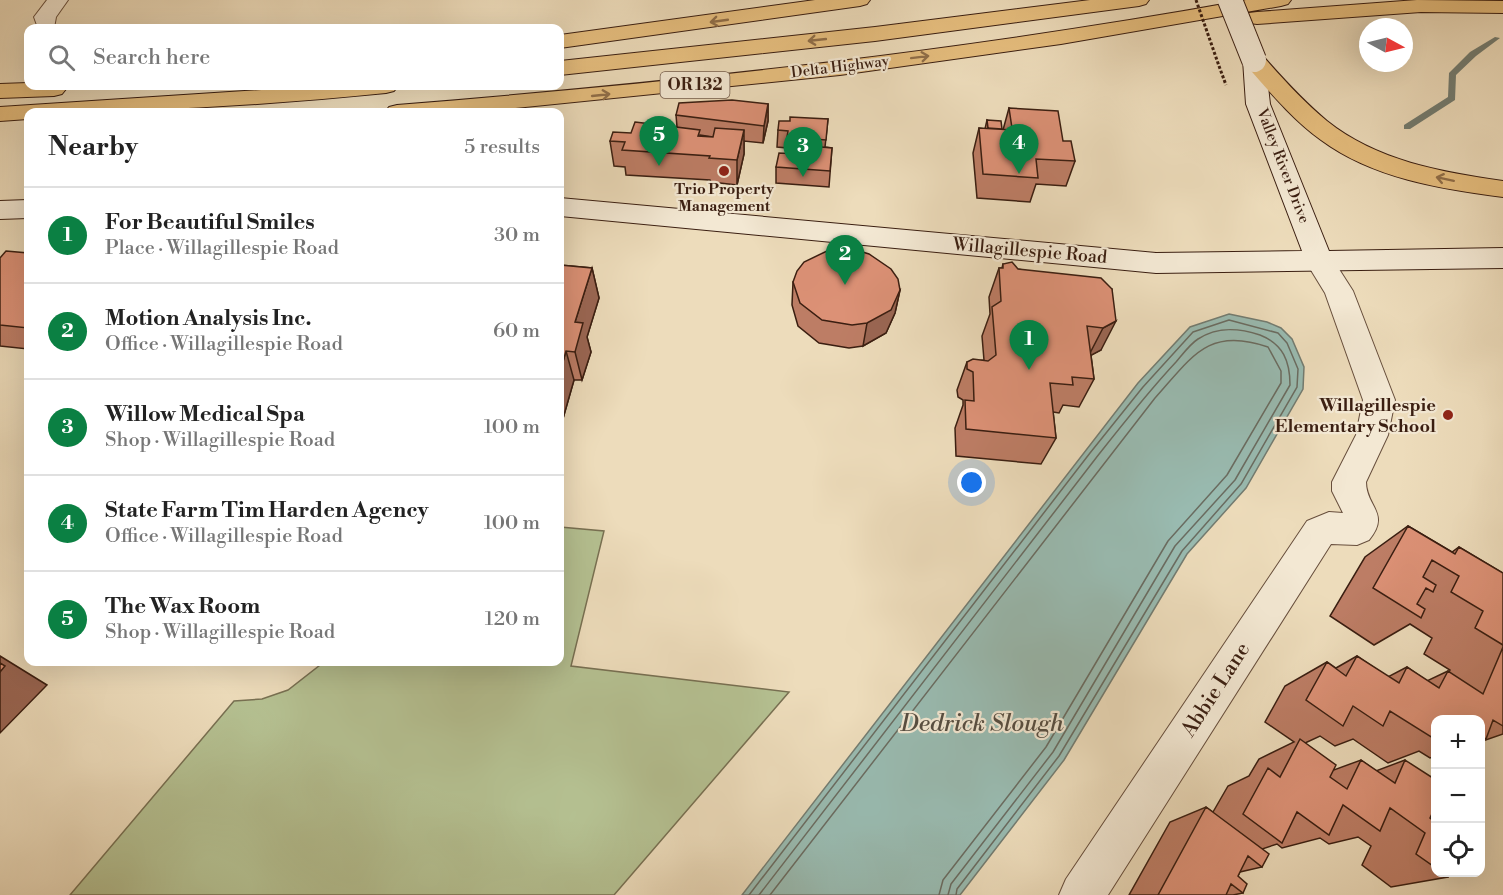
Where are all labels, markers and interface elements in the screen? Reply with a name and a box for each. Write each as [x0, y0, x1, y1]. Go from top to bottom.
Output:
one-way arrow [709, 15, 729, 26]
north arrow [1359, 18, 1413, 72]
search box [24, 24, 564, 90]
one-way arrow [808, 35, 828, 46]
icon: search [45, 41, 78, 74]
text: Search here [93, 44, 210, 71]
street label: Delta Highway [790, 51, 891, 82]
one-way arrow [910, 52, 930, 63]
road number: OR 132 [660, 72, 730, 98]
one-way arrow [591, 89, 611, 100]
street label: Valley River Drive [1252, 105, 1314, 226]
pin: 5 [640, 116, 678, 166]
pin: 4 [1000, 124, 1038, 174]
pin: 3 [784, 128, 822, 177]
text: Nearby [48, 131, 138, 163]
text: 5 results [464, 135, 540, 160]
marker: Trio Property Management [717, 164, 731, 178]
one-way arrow [1436, 173, 1455, 185]
place label: Trio Property Management [674, 180, 774, 216]
text: For Beautiful Smiles [105, 209, 315, 236]
text: 1 [63, 223, 72, 248]
text: 30 m [494, 223, 540, 248]
street label: Willagillespie Road [951, 233, 1109, 269]
text: Place · Willagillespie Road [105, 236, 339, 261]
pin: 2 [826, 236, 864, 285]
text: Motion Analysis Inc. [105, 305, 311, 332]
text: 2 [61, 319, 74, 344]
text: 60 m [493, 319, 540, 344]
pin: 1 [1010, 320, 1048, 370]
text: Office · Willagillespie Road [105, 332, 343, 357]
place label: Willagillespie Elementary School [1275, 394, 1436, 438]
text: Willow Medical Spa [105, 401, 305, 428]
marker: Willagillespie Elementary School [1441, 408, 1455, 422]
text: 3 [61, 415, 74, 440]
text: 100 m [484, 415, 540, 440]
text: Shop · Willagillespie Road [105, 428, 335, 453]
your location [957, 468, 986, 497]
text: State Farm Tim Harden Agency [105, 497, 429, 524]
text: 4 [61, 511, 74, 536]
text: 100 m [484, 511, 540, 536]
text: Office · Willagillespie Road [105, 524, 343, 549]
text: The Wax Room [105, 593, 260, 620]
text: 5 [61, 607, 74, 632]
text: 120 m [485, 607, 540, 632]
text: Shop · Willagillespie Road [105, 620, 335, 645]
street label: Abbie Lane [1175, 638, 1256, 743]
water label: Dedrick Slough [899, 709, 1064, 739]
map controls [1431, 715, 1485, 877]
button: + [1431, 715, 1485, 769]
button: − [1431, 769, 1485, 823]
button: locate [1431, 823, 1485, 877]

